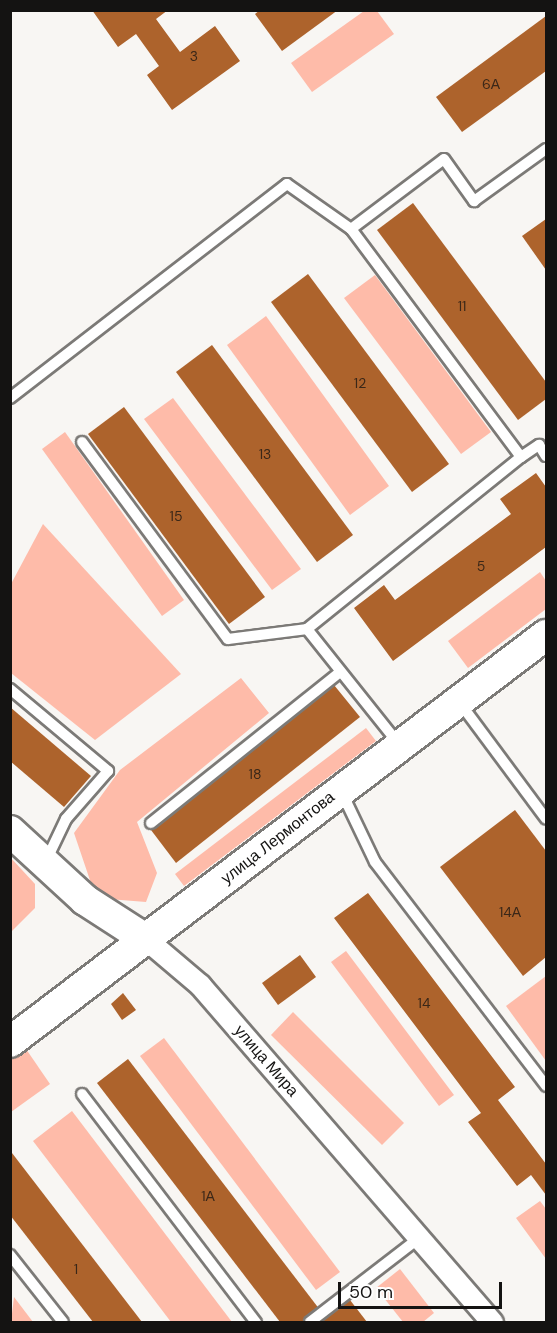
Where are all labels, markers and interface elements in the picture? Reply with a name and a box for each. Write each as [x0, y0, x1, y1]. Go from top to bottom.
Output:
house number: 3 [190, 48, 198, 64]
house number: 6А [482, 76, 500, 92]
house number: 11 [458, 298, 466, 314]
house number: 12 [354, 375, 366, 391]
house number: 13 [259, 446, 271, 462]
house number: 15 [170, 508, 182, 524]
house number: 5 [477, 558, 485, 574]
house number: 18 [249, 766, 261, 782]
street label: улица Лермонтова [218, 788, 338, 888]
house number: 14А [499, 904, 521, 920]
house number: 14 [418, 995, 430, 1011]
street label: улица Мира [230, 1021, 302, 1101]
house number: 1А [201, 1188, 215, 1204]
house number: 1 [74, 1261, 78, 1277]
scale bar [341, 1270, 504, 1308]
text: 50 m [349, 1280, 393, 1304]

